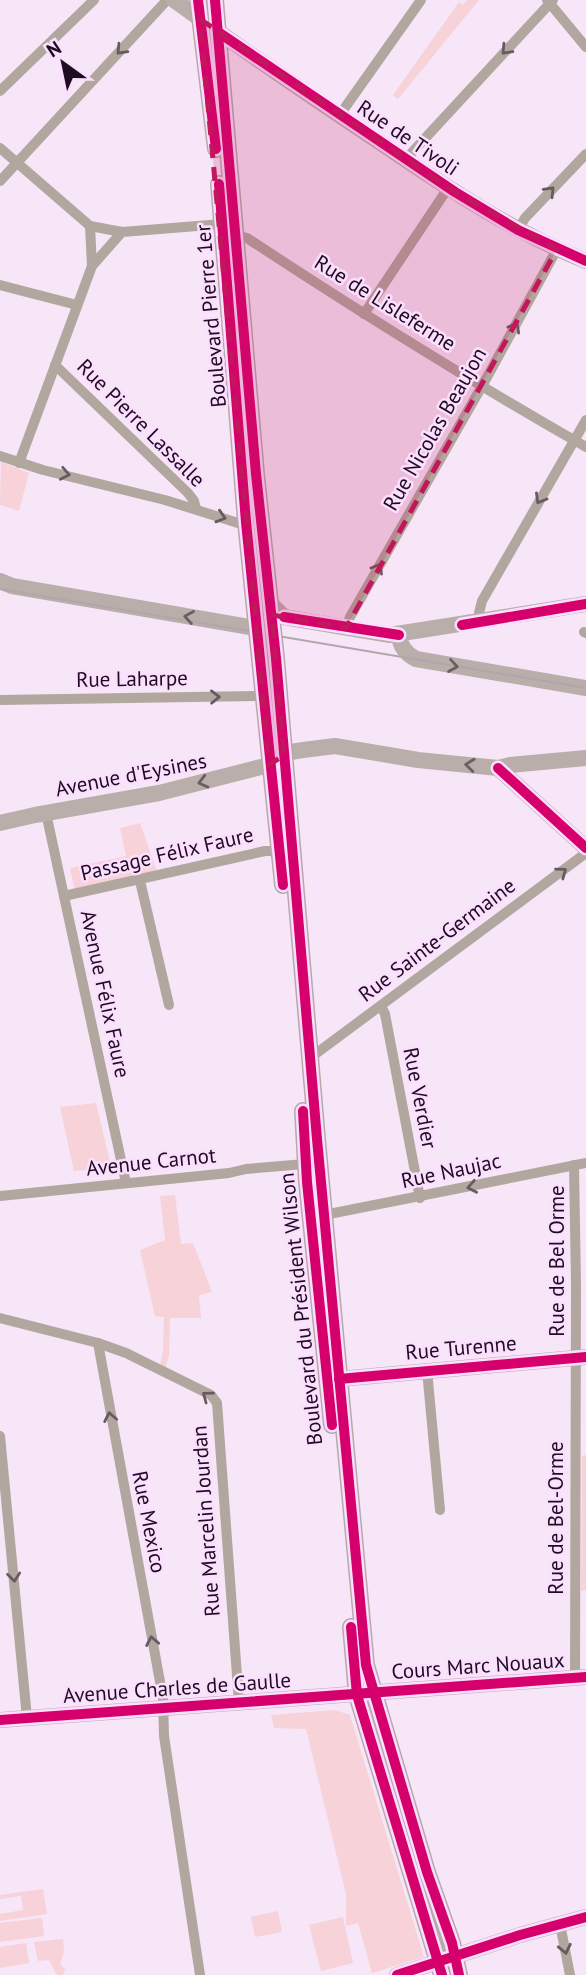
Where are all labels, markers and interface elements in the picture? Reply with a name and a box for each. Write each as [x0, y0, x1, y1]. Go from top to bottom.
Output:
north arrow [28, 28, 98, 98]
text: N [42, 35, 66, 62]
one-way arrow [116, 42, 129, 55]
one-way arrow [502, 42, 514, 55]
street label: Rue de Tivoli [352, 94, 464, 181]
one-way arrow [542, 186, 555, 199]
street label: Boulevard Pierre 1er [189, 223, 232, 409]
street label: Rue de Lisleferme [310, 248, 461, 357]
one-way arrow [506, 322, 520, 335]
street label: Rue Nicolas Beaujon [377, 342, 492, 515]
street label: Rue Pierre Lassalle [72, 353, 211, 492]
one-way arrow [59, 466, 71, 481]
one-way arrow [535, 492, 548, 505]
one-way arrow [215, 509, 227, 524]
one-way arrow [370, 562, 383, 575]
one-way arrow [183, 610, 195, 625]
one-way arrow [447, 658, 459, 673]
street label: Rue Laharpe [76, 664, 188, 693]
one-way arrow [210, 689, 221, 705]
street label: Avenue d'Eysines [53, 747, 209, 802]
one-way arrow [464, 758, 476, 773]
one-way arrow [197, 774, 209, 788]
street label: Passage Félix Faure [78, 821, 256, 887]
one-way arrow [554, 867, 567, 880]
street label: Rue Sainte-Germaine [353, 872, 521, 1007]
street label: Avenue Félix Faure [75, 908, 136, 1080]
street label: Rue Verdier [397, 1045, 444, 1151]
street label: Avenue Carnot [85, 1141, 217, 1182]
street label: Rue Naujac [399, 1147, 503, 1194]
street label: Boulevard du Président Wilson [273, 1172, 328, 1447]
one-way arrow [466, 1179, 478, 1194]
street label: Rue de Bel Orme [543, 1185, 570, 1337]
street label: Rue Turenne [404, 1329, 518, 1366]
one-way arrow [202, 1392, 215, 1404]
one-way arrow [103, 1412, 118, 1423]
street label: Rue Marcelin Jourdan [185, 1425, 226, 1618]
street label: Rue de Bel-Orme [542, 1441, 569, 1595]
street label: Rue Mexico [126, 1469, 173, 1575]
one-way arrow [6, 1572, 21, 1583]
one-way arrow [145, 1635, 160, 1647]
street label: Cours Marc Nouaux [391, 1646, 566, 1685]
street label: Avenue Charles de Gaulle [62, 1666, 292, 1709]
one-way arrow [557, 1943, 571, 1955]

